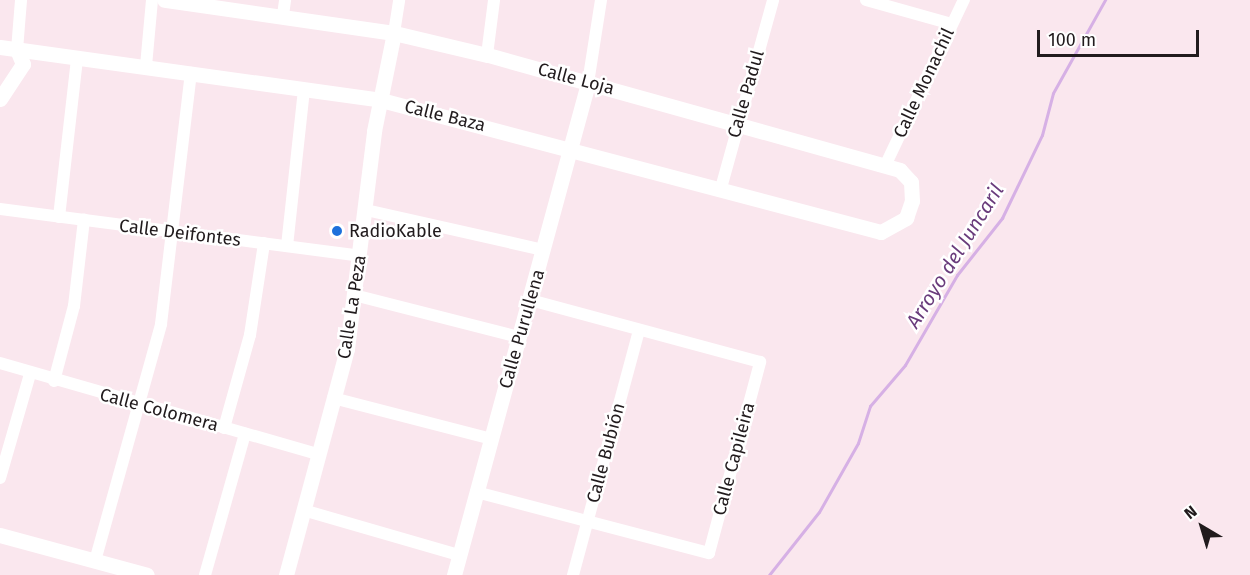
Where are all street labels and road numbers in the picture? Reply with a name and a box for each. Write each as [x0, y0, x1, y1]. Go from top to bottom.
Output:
street label: Calle Monachil [889, 25, 959, 141]
street label: Calle Padul [723, 48, 769, 140]
street label: Calle Loja [535, 58, 617, 100]
street label: Calle Baza [402, 96, 488, 136]
street label: Calle Deifontes [118, 215, 242, 251]
street label: Calle La Peza [333, 254, 371, 360]
street label: Calle Purullena [495, 267, 549, 391]
street label: Calle Colomera [97, 384, 221, 436]
street label: Calle Capileira [709, 400, 759, 518]
street label: Calle Bubión [582, 401, 630, 505]

